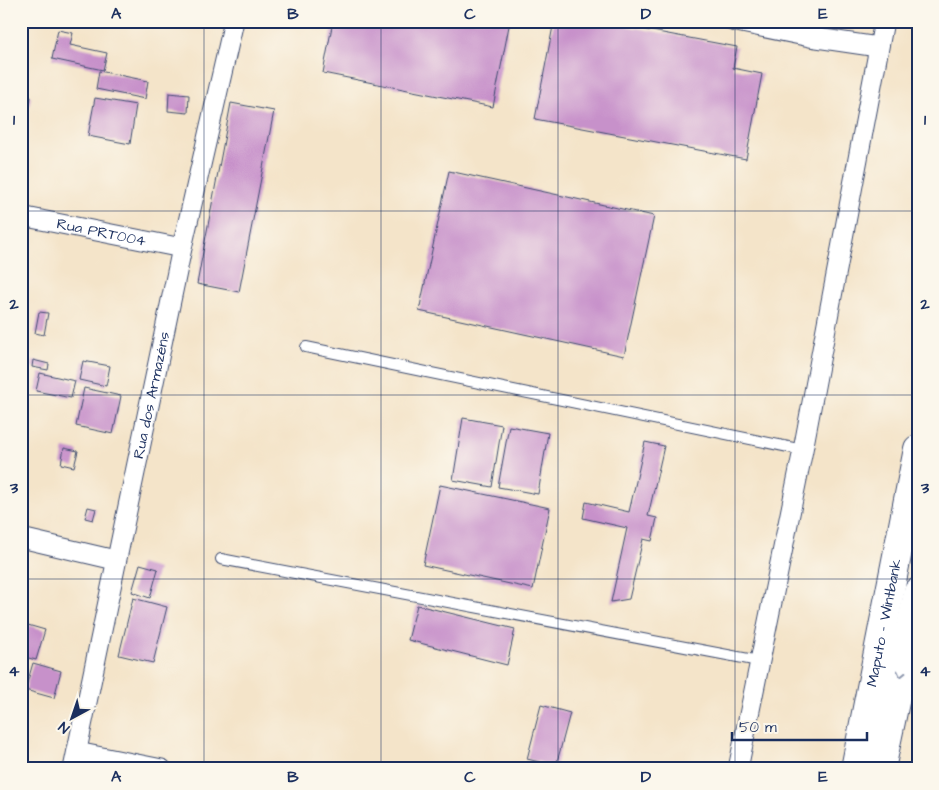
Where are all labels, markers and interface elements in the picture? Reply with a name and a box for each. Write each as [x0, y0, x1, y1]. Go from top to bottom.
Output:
text: A [111, 3, 122, 25]
text: B [287, 3, 299, 25]
text: C [464, 3, 476, 25]
text: D [641, 3, 652, 25]
text: E [818, 3, 828, 25]
text: 1 [13, 109, 16, 131]
text: 1 [924, 109, 927, 131]
street label: Rua PRT004 [55, 213, 148, 252]
text: 2 [8, 293, 19, 315]
text: 2 [919, 293, 930, 315]
street label: Rua dos Armazéns [128, 329, 175, 461]
text: 3 [9, 477, 19, 499]
text: 3 [920, 477, 930, 499]
street label: Maputo - Wintbank [861, 557, 907, 689]
text: 4 [9, 660, 20, 682]
text: 4 [920, 660, 931, 682]
one-way arrow [896, 669, 906, 678]
north arrow [48, 692, 98, 742]
scale bar [732, 710, 866, 742]
text: N [54, 717, 74, 738]
text: 50 m [739, 717, 777, 738]
text: A [111, 766, 122, 788]
text: B [287, 766, 299, 788]
text: C [464, 766, 476, 788]
text: D [641, 766, 652, 788]
text: E [818, 766, 828, 788]

